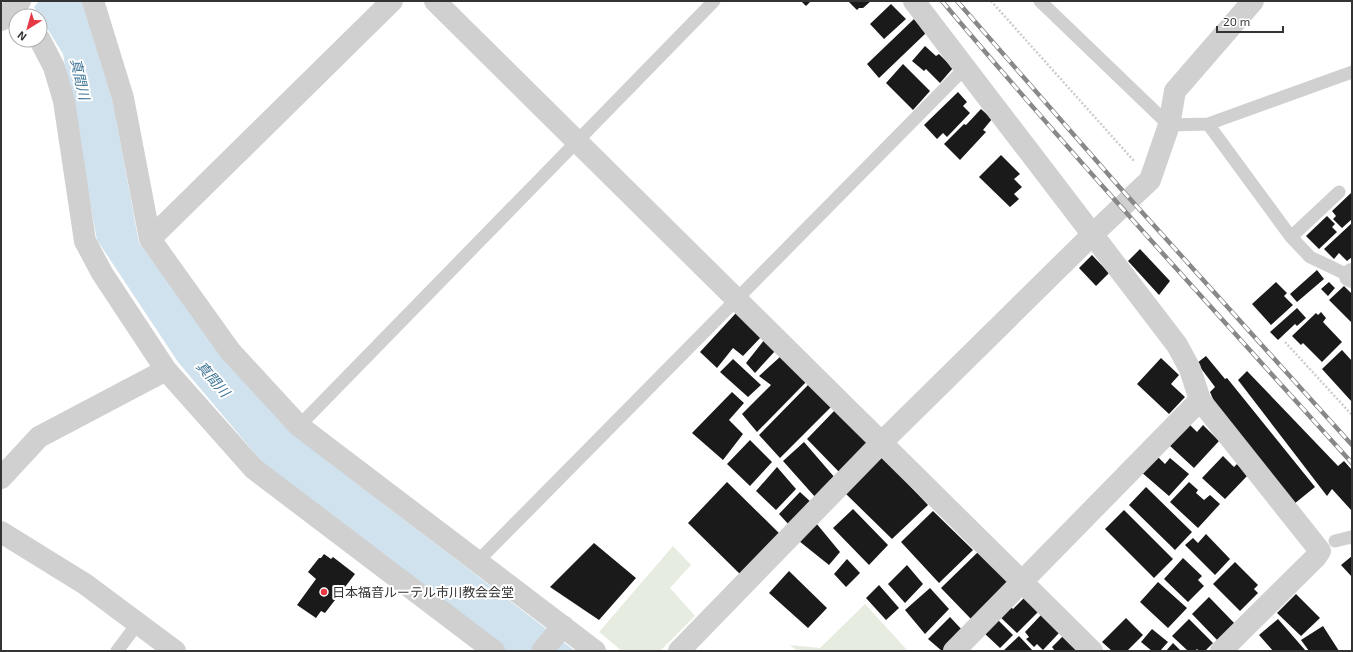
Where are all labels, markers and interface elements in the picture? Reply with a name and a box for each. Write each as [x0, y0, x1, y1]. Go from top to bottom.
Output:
north arrow [8, 8, 48, 48]
scale bar [1217, 8, 1283, 34]
text: 20 m [1223, 14, 1250, 28]
text: N [15, 29, 29, 44]
water label: 真間川 [67, 57, 94, 103]
water label: 真間川 [193, 357, 235, 402]
place label: 日本福音ルーテル市川教会会堂 [332, 584, 514, 600]
marker: 日本福音ルーテル市川教会会堂 [319, 587, 329, 597]

